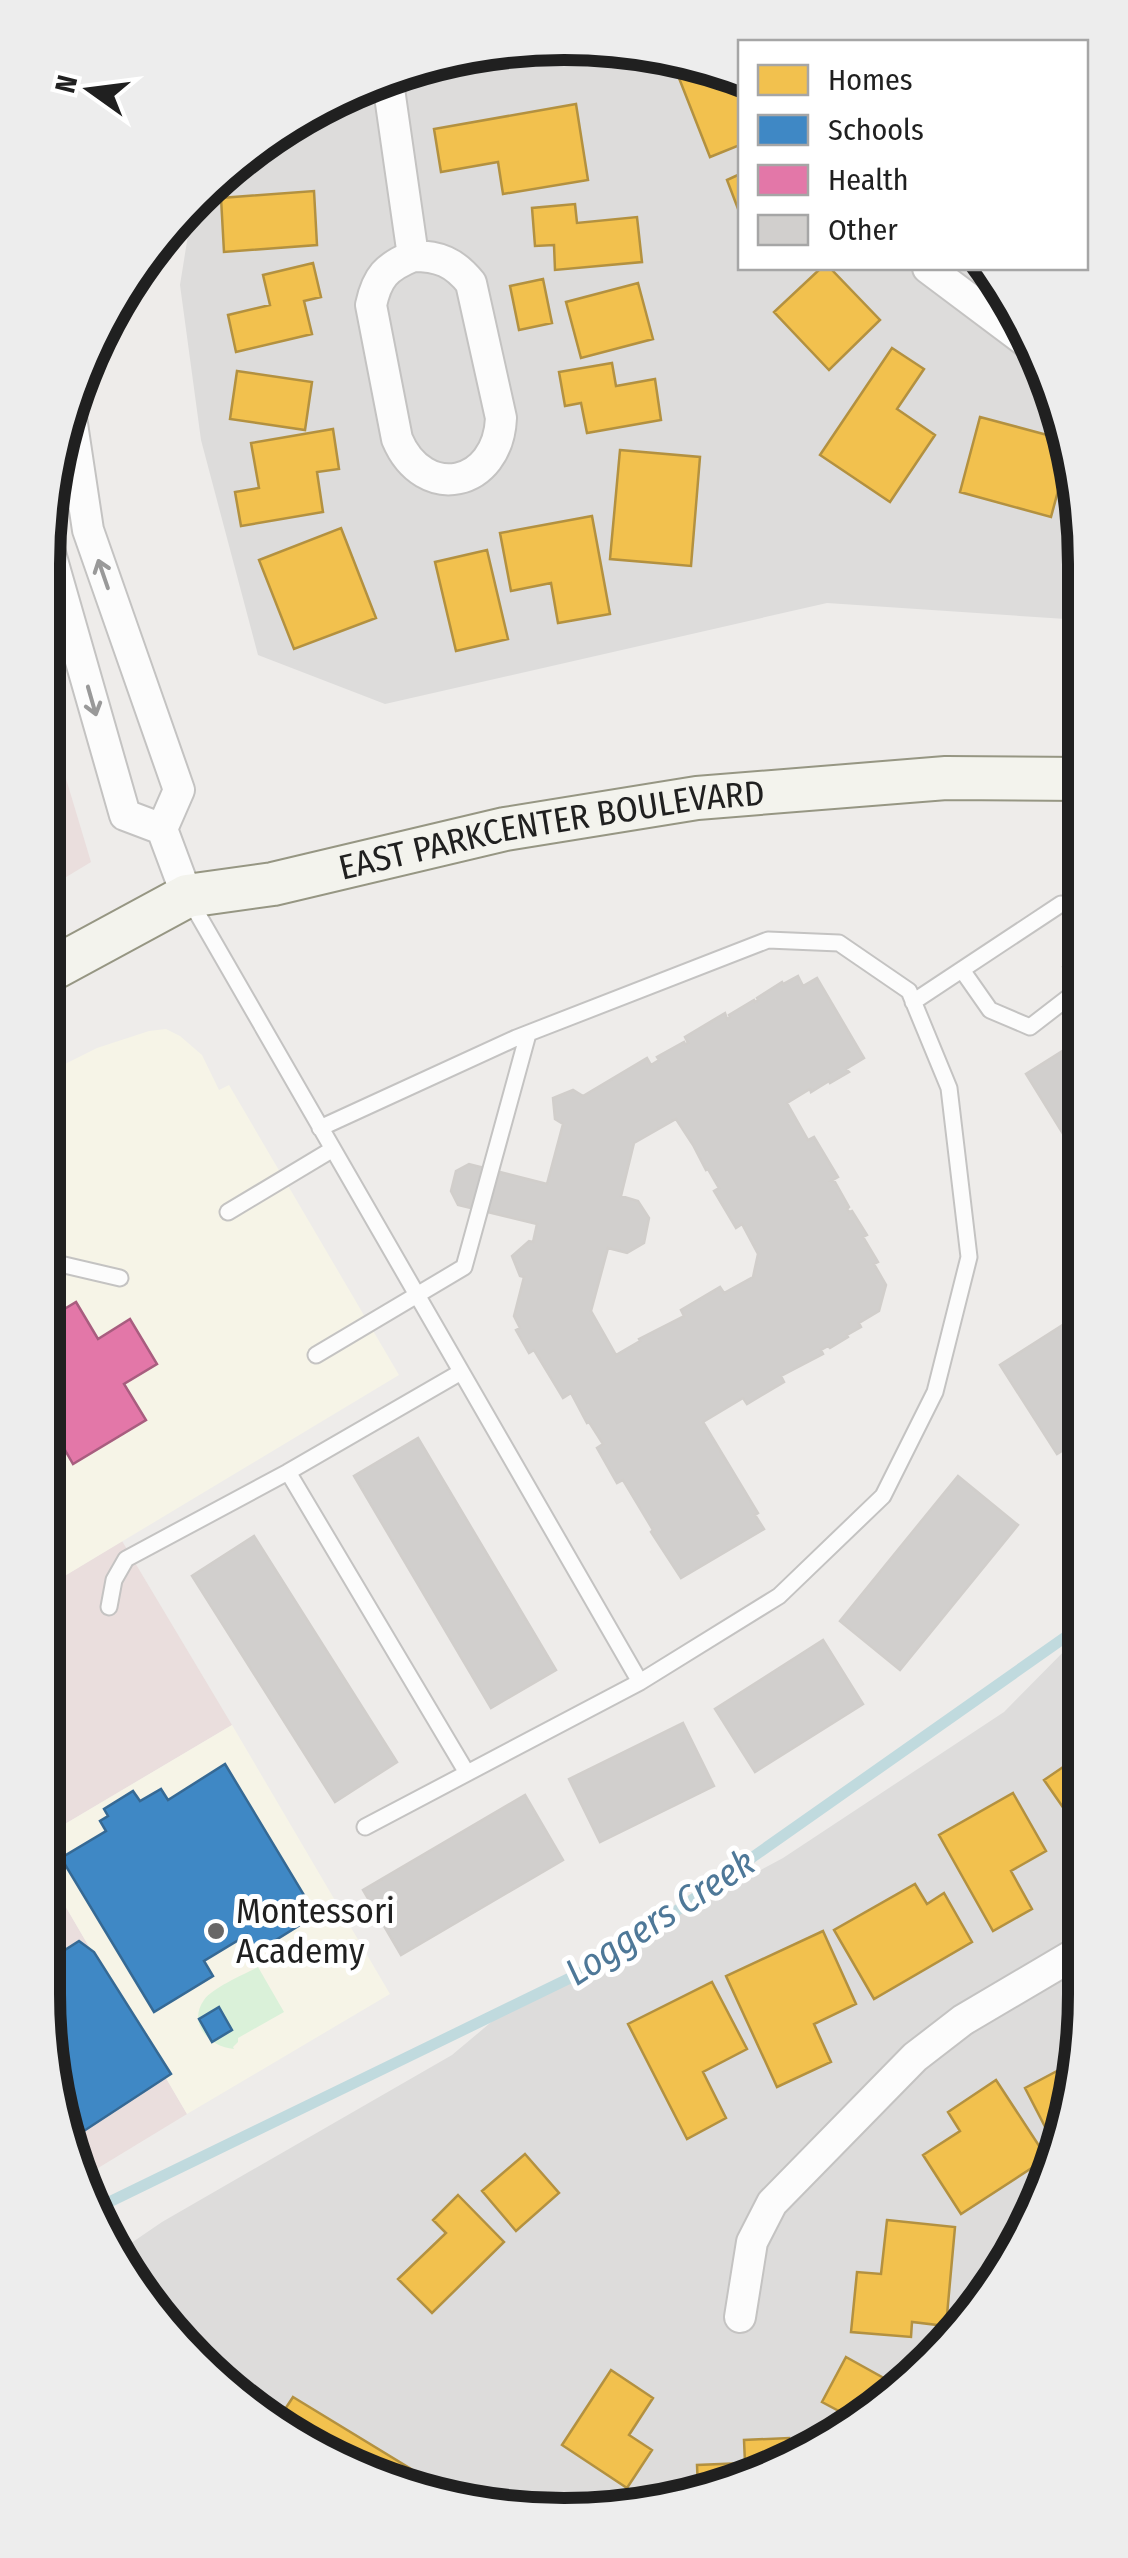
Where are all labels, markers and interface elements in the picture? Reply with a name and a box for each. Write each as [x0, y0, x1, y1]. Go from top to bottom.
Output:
north arrow [40, 40, 140, 140]
legend [738, 40, 1088, 270]
text: Homes [828, 62, 913, 98]
text: N [48, 72, 84, 96]
text: Schools [828, 112, 924, 148]
text: Health [828, 162, 909, 198]
text: Other [828, 212, 898, 248]
one-way arrow [93, 560, 111, 591]
one-way arrow [84, 684, 103, 716]
street label: EAST PARKCENTER BOULEVARD [335, 772, 766, 889]
water label: Loggers Creek [557, 1839, 763, 1995]
place label: Montessori Academy [236, 1890, 395, 1972]
marker: Montessori Academy [205, 1920, 227, 1942]

